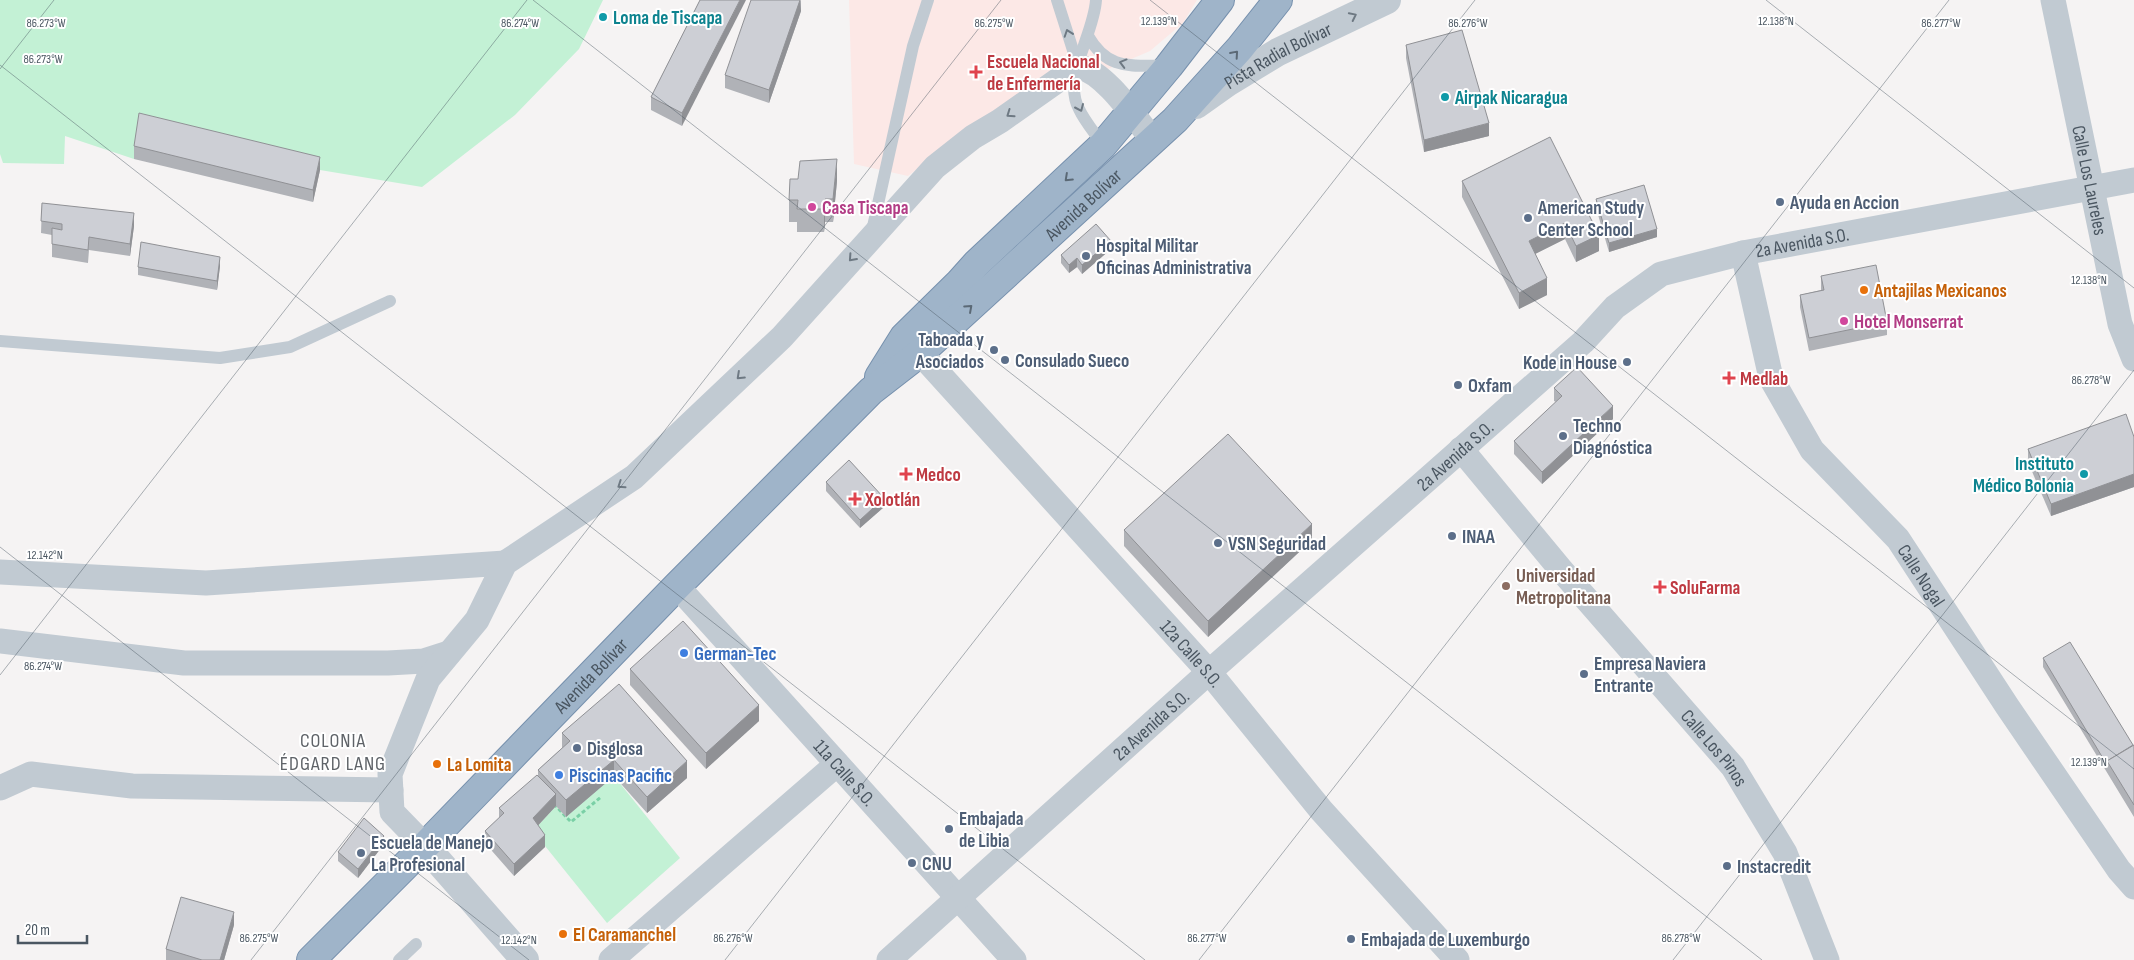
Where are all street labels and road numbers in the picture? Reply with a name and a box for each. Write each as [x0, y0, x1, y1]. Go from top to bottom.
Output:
street label: Pista Radial Bolívar [1220, 18, 1336, 95]
street label: Calle Los Laureles [2066, 123, 2111, 238]
street label: Avenida Bolívar [1040, 164, 1127, 247]
street label: 2a Avenida S.O. [1754, 223, 1851, 263]
street label: 2a Avenida S.O. [1412, 416, 1499, 496]
street label: Calle Nogal [1892, 541, 1949, 612]
street label: 12a Calle S.O. [1154, 616, 1227, 693]
street label: Avenida Bolívar [549, 633, 634, 720]
street label: 2a Avenida S.O. [1109, 685, 1195, 766]
street label: Calle Los Pinos [1675, 705, 1752, 791]
street label: 11a Calle S.O. [808, 735, 880, 811]

